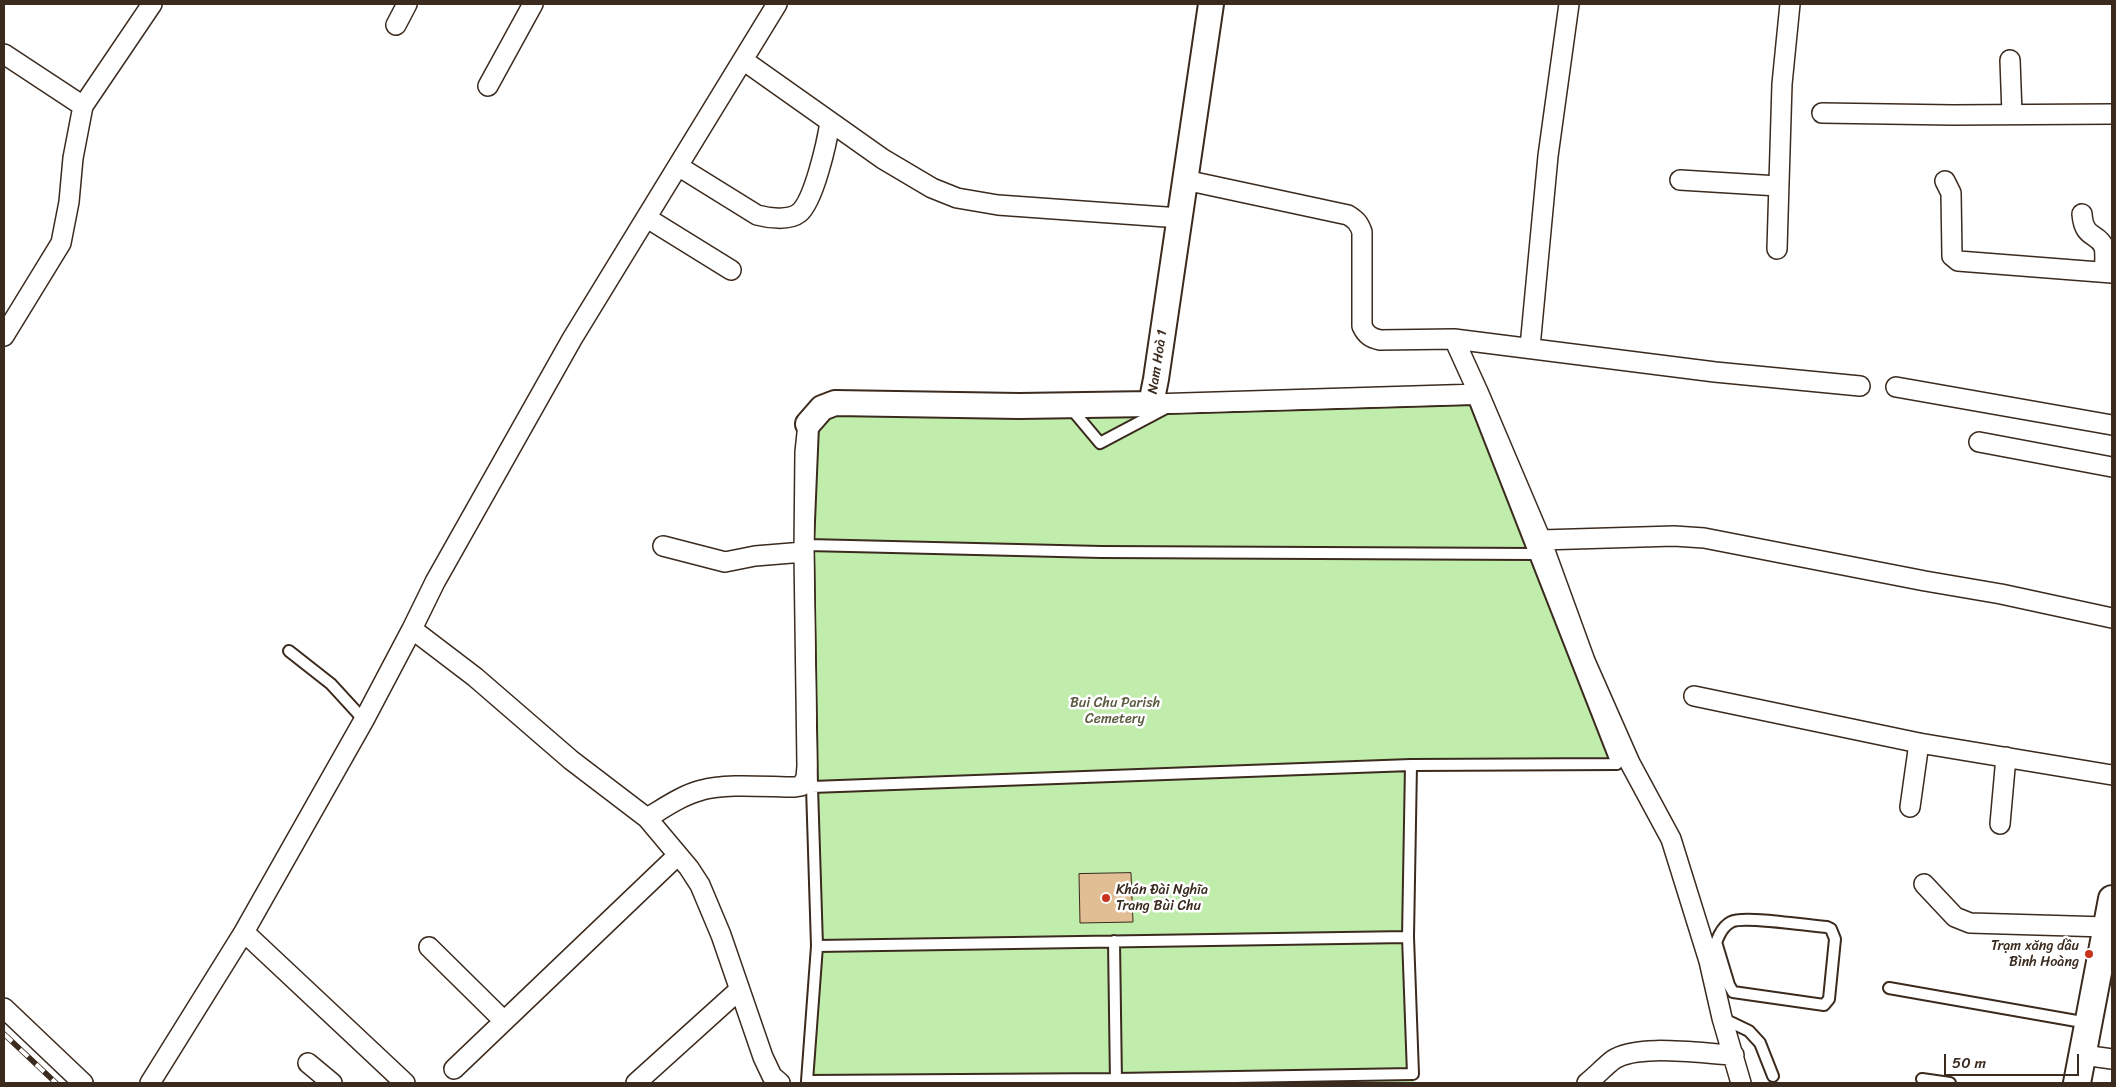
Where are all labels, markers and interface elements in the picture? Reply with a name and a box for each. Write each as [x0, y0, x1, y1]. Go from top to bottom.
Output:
street label: Nam Hoà 1 [1145, 329, 1171, 395]
park label: Bui Chu Parish Cemetery [1070, 695, 1160, 728]
place label: Khán Đài Nghĩa Trang Bùi Chu [1116, 882, 1208, 914]
marker: Khán Đài Nghĩa Trang Bùi Chu [1100, 892, 1112, 904]
place label: Trạm xăng dầu Bình Hoàng [1991, 938, 2079, 970]
marker: Trạm xăng dầu Bình Hoàng [2083, 948, 2095, 960]
scale bar [1946, 1044, 2081, 1076]
text: 50 m [1952, 1050, 1986, 1076]

